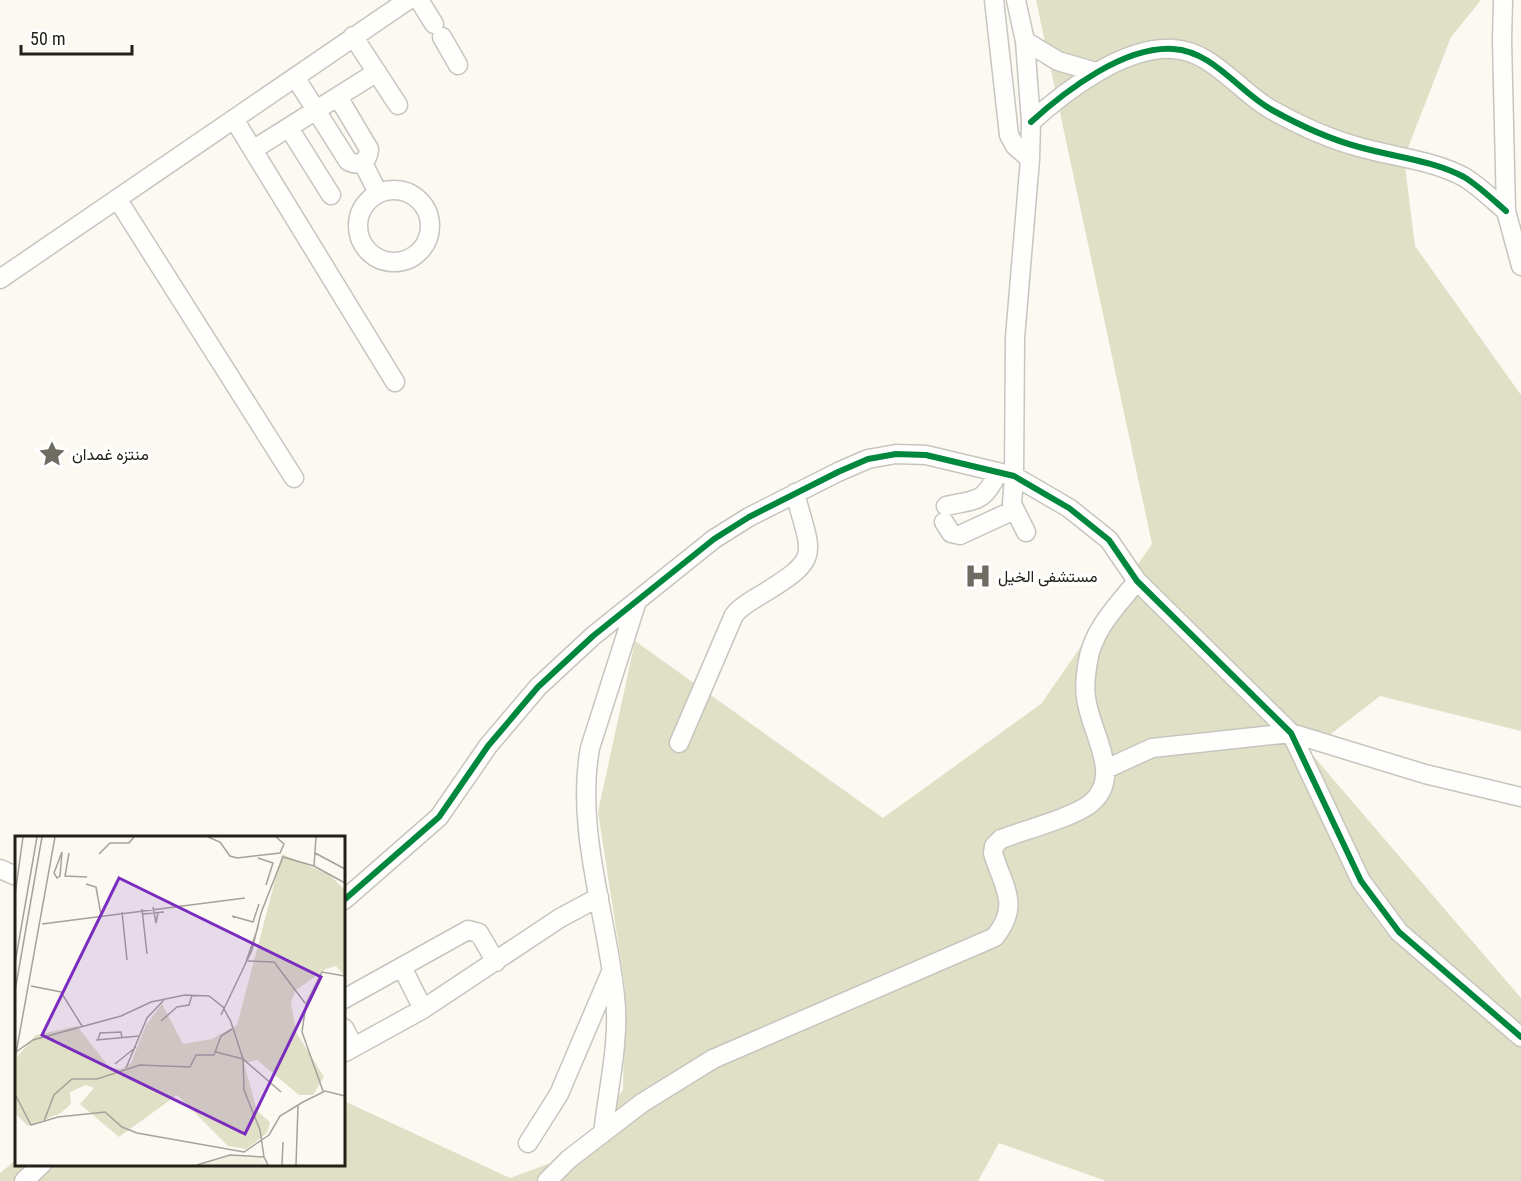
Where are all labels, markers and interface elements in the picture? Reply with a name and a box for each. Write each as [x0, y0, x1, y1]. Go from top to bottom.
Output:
scale bar [21, 18, 132, 56]
text: 50 m [30, 28, 65, 49]
place icon: منتزه غمدان [37, 439, 67, 469]
place label: منتزه غمدان [72, 445, 149, 465]
hospital icon: مستشفى الخيل [963, 561, 993, 591]
place label: مستشفى الخيل [998, 567, 1098, 587]
inset map [15, 836, 345, 1166]

